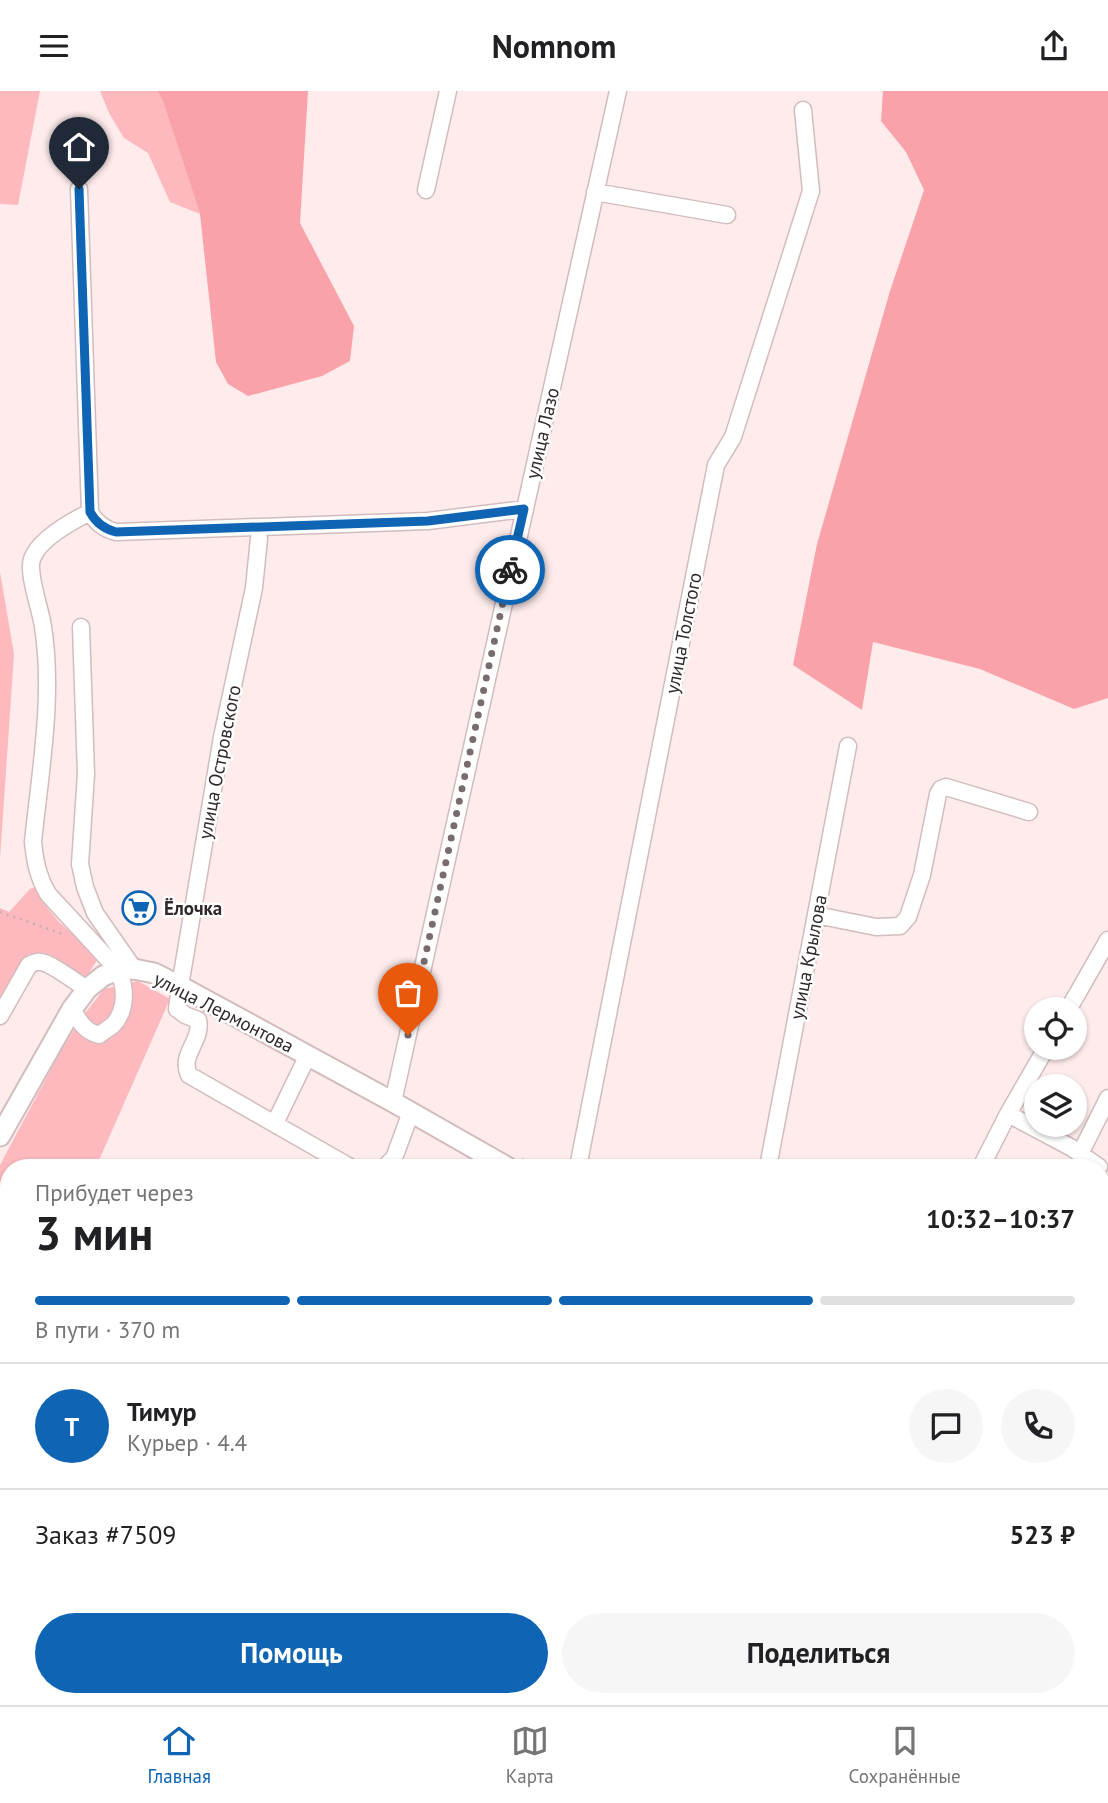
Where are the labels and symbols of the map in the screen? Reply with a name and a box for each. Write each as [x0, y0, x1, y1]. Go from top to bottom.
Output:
pin [49, 117, 109, 189]
street label: улица Лазо [520, 385, 564, 481]
courier [475, 535, 545, 605]
street label: улица Толстого [659, 570, 707, 696]
street label: улица Островского [192, 683, 246, 841]
supermarket icon: Ёлочка [120, 889, 158, 927]
street label: улица Крылова [784, 893, 832, 1021]
place label: Ёлочка [164, 896, 222, 920]
pin [378, 963, 438, 1035]
street label: улица Лермонтова [150, 966, 298, 1058]

